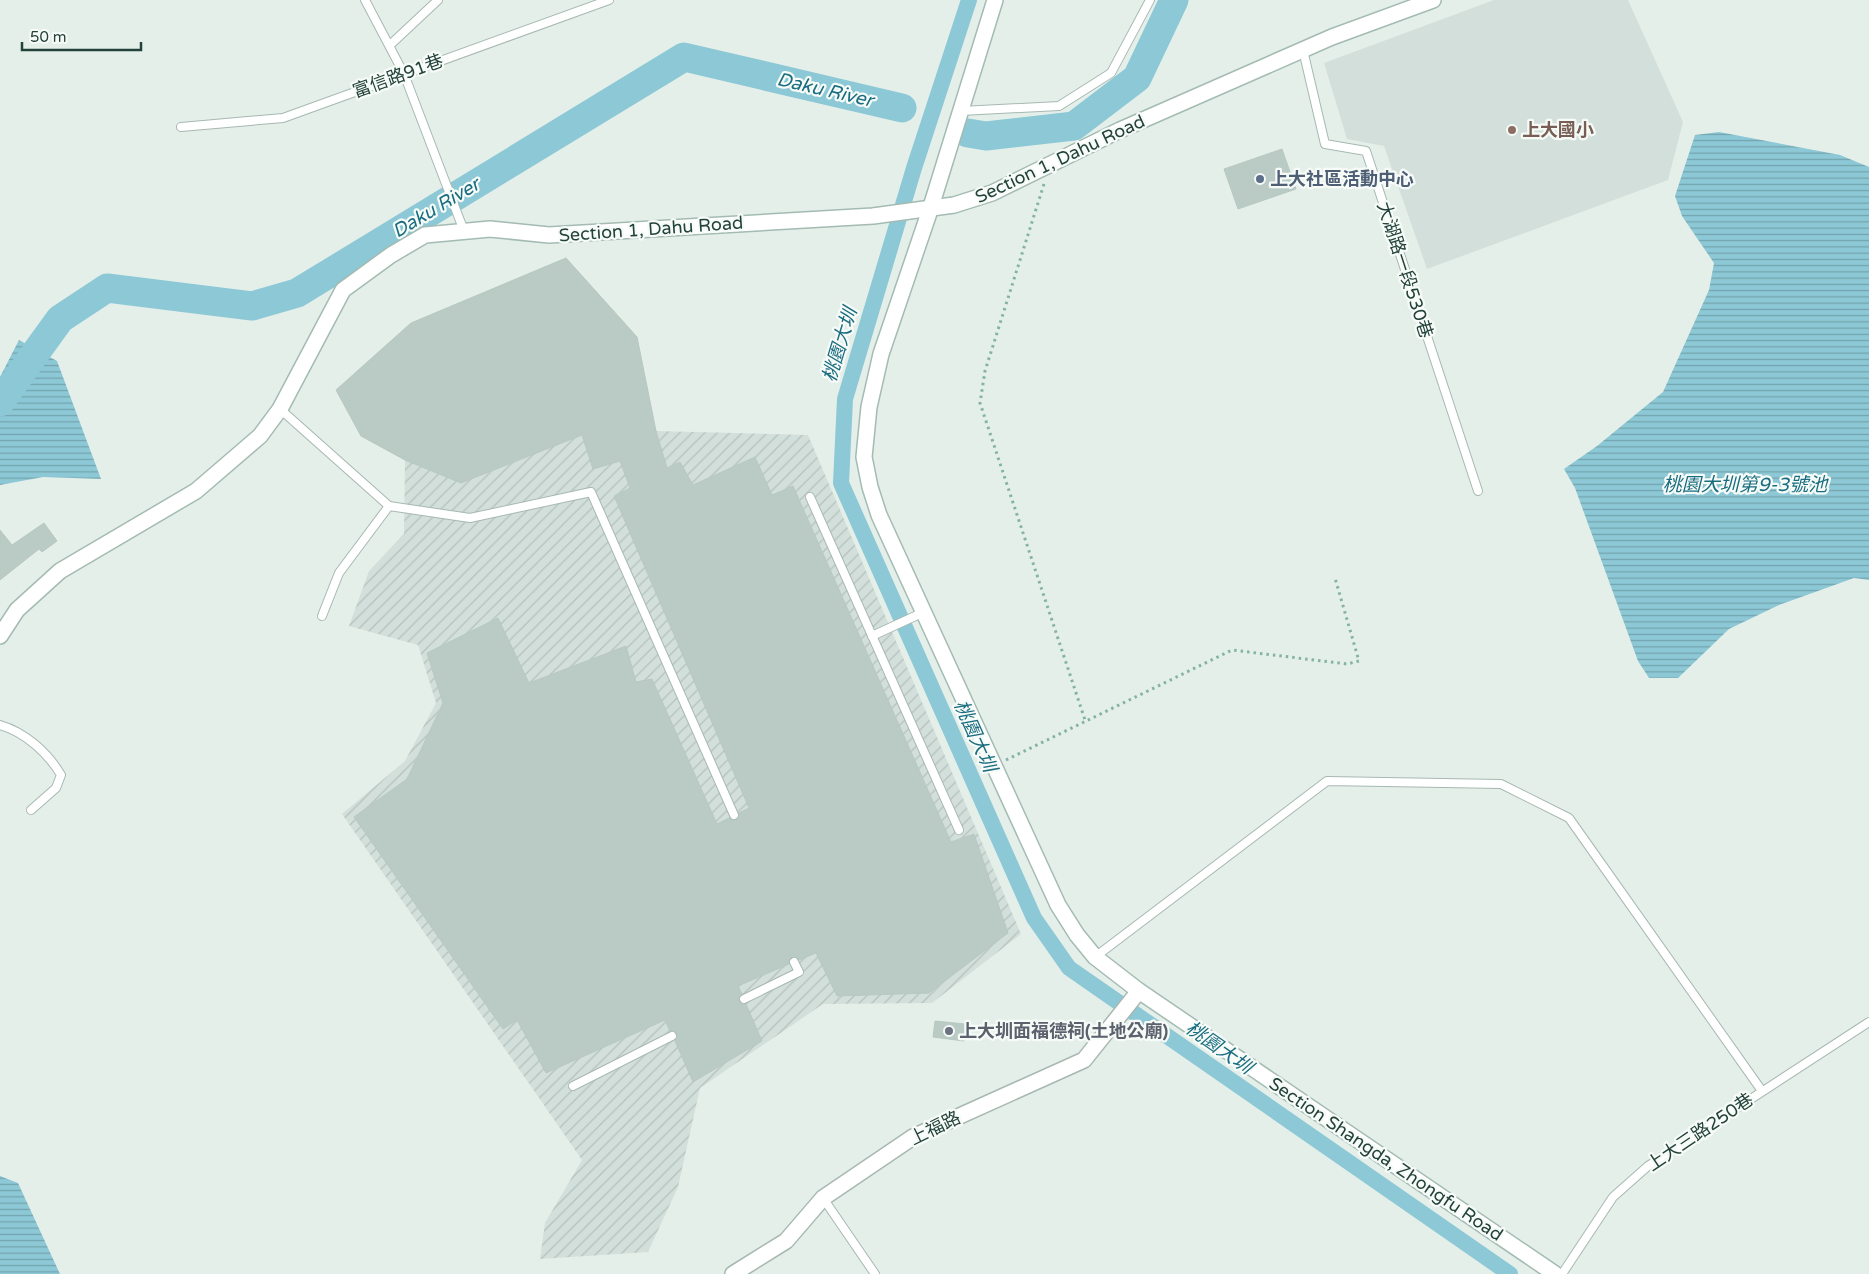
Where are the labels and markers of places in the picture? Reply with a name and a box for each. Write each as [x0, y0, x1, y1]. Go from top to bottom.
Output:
place label: 上大國小 [1522, 119, 1594, 141]
marker: 上大國小 [1506, 124, 1518, 136]
place label: 上大社區活動中心 [1270, 168, 1414, 190]
marker: 上大社區活動中心 [1254, 173, 1266, 185]
place label: 上大圳面福德祠(土地公廟) [959, 1020, 1169, 1042]
marker: 上大圳面福德祠(土地公廟) [943, 1025, 955, 1037]

